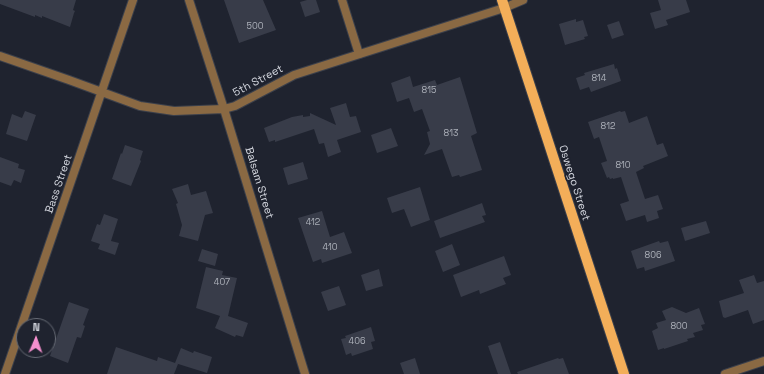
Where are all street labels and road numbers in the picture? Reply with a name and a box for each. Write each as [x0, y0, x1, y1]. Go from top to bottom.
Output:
street label: 5th Street [231, 62, 285, 100]
street label: Oswego Street [556, 144, 592, 222]
street label: Balsam Street [242, 146, 276, 220]
street label: Bass Street [43, 153, 75, 215]

